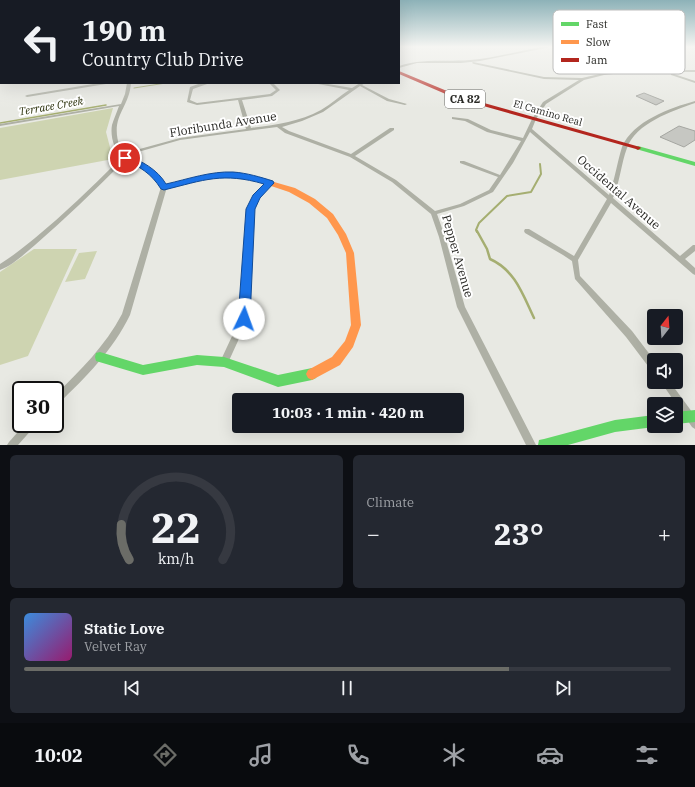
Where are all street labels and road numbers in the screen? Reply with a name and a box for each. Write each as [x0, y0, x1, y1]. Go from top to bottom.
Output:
road number: CA 82 [445, 90, 485, 108]
street label: El Camino Real [512, 97, 584, 129]
street label: Floribunda Avenue [168, 108, 278, 140]
street label: Occidental Avenue [574, 152, 664, 232]
street label: Pepper Avenue [439, 213, 477, 299]

